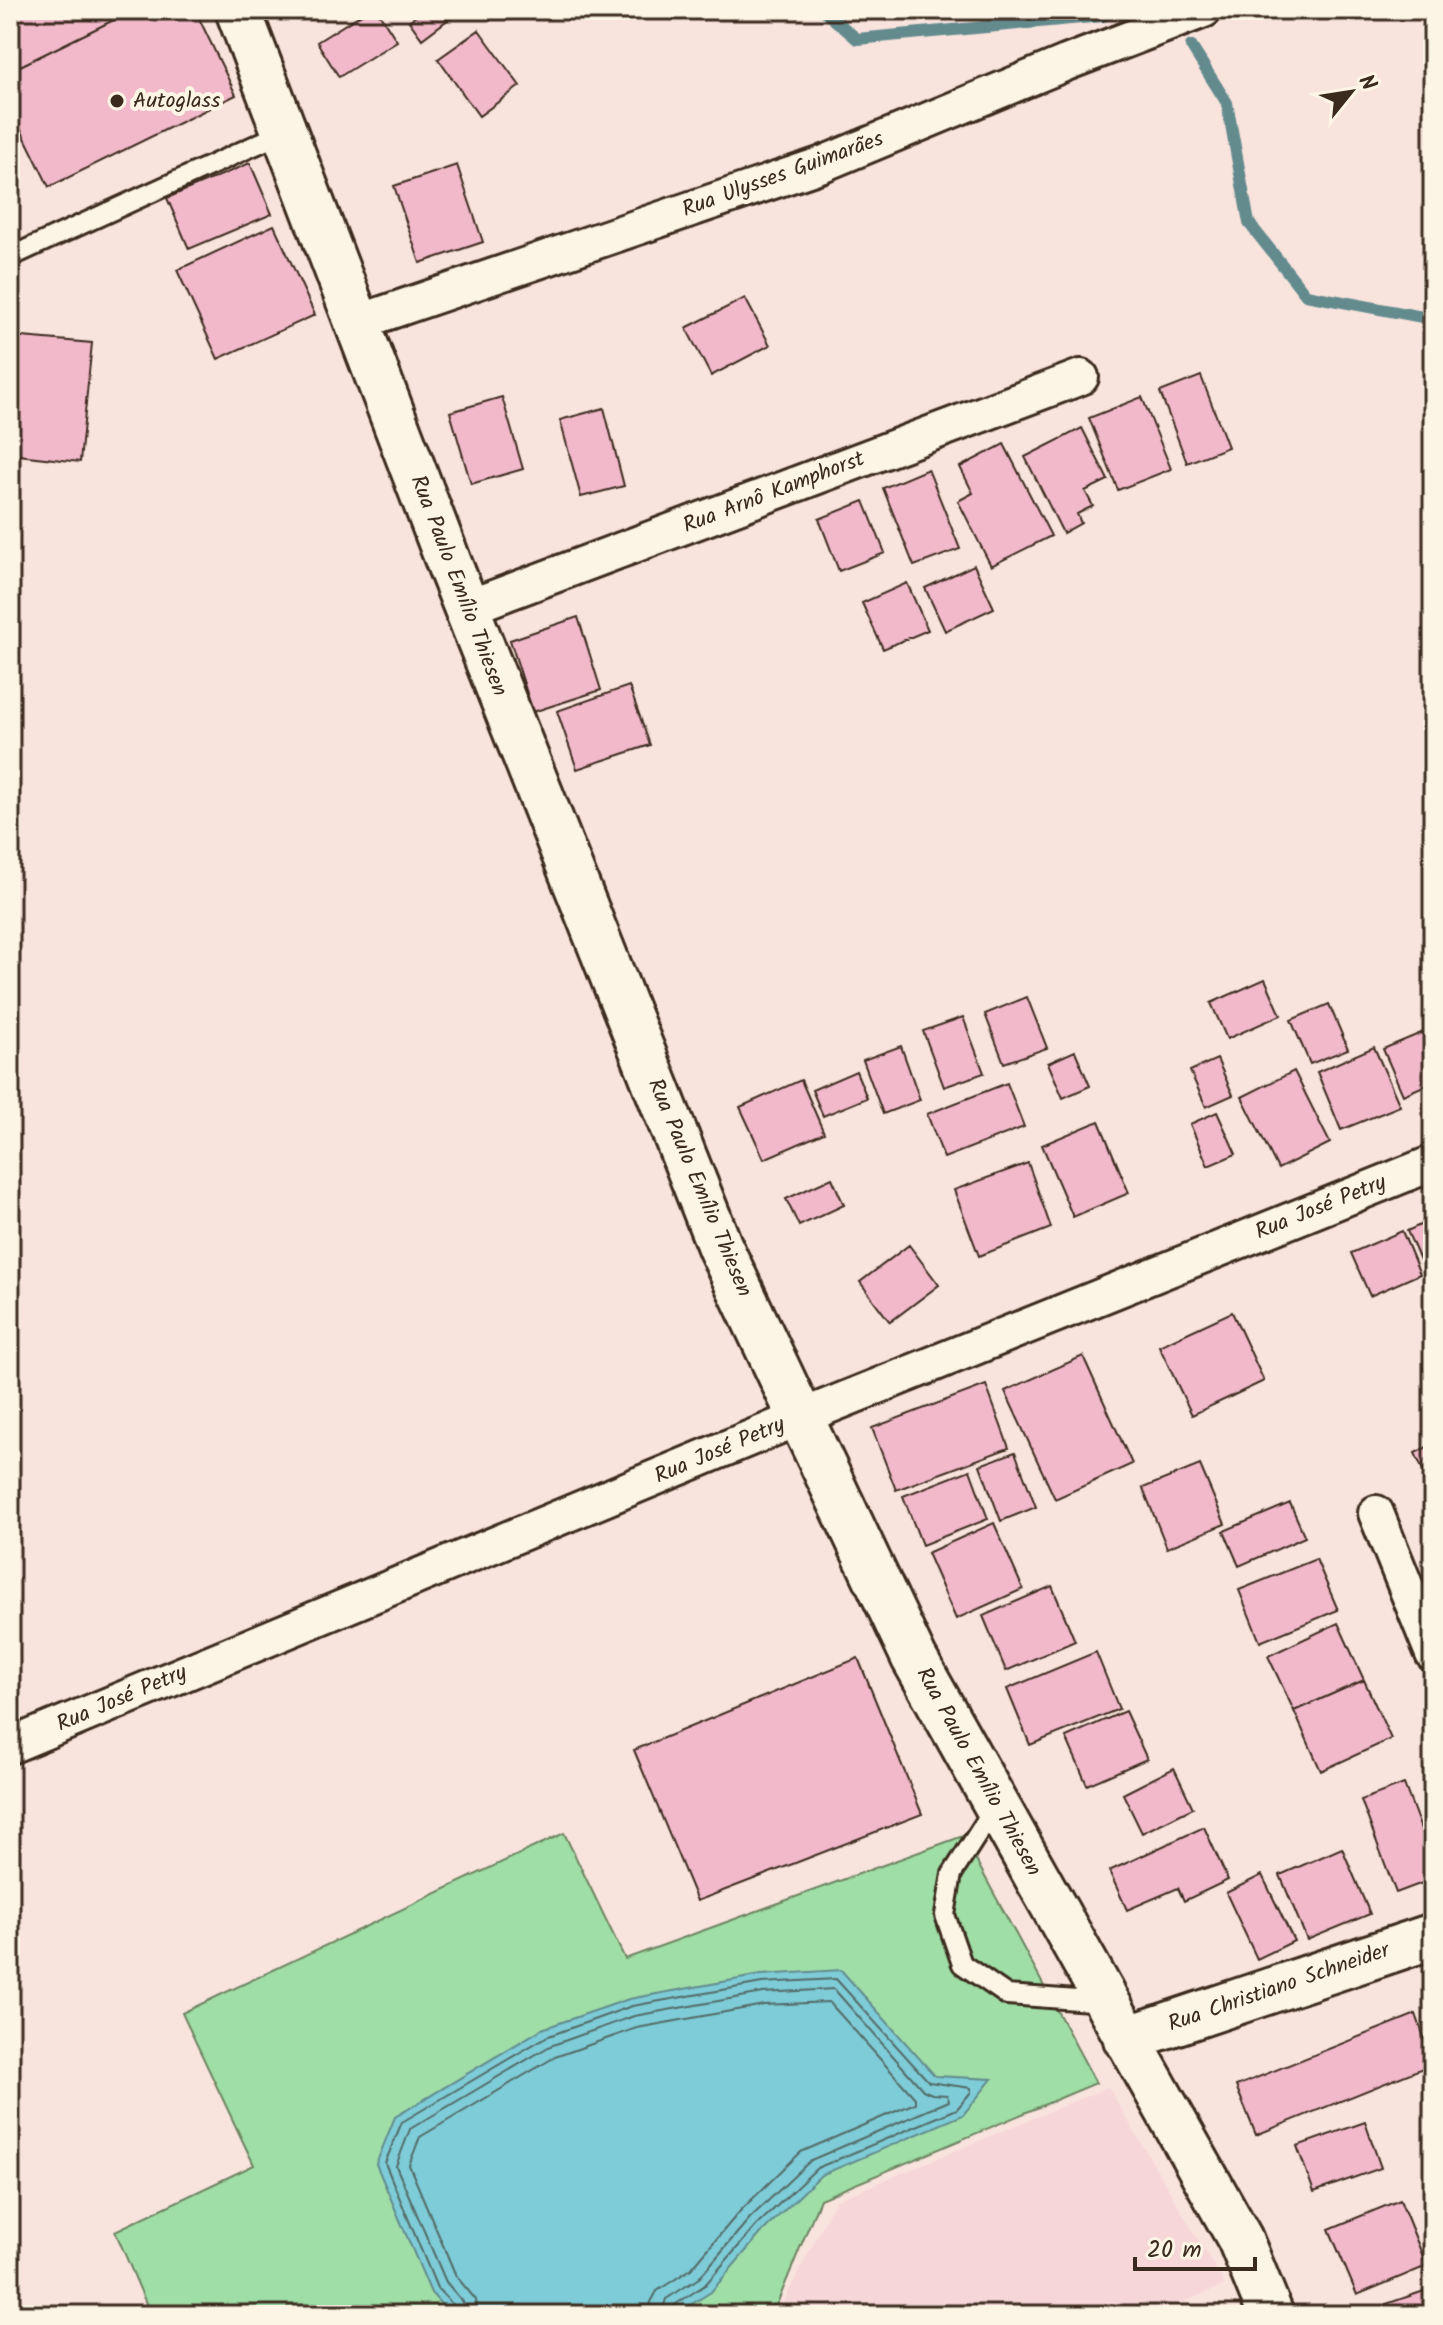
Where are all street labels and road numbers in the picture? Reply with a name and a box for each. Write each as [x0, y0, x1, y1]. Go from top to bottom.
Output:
street label: Rua Ulysses Guimarães [677, 122, 889, 228]
street label: Rua Arnô Kamphorst [678, 442, 870, 544]
street label: Rua Paulo Emílio Thiesen [400, 470, 516, 702]
street label: Rua Paulo Emílio Thiesen [637, 1073, 761, 1303]
street label: Rua José Petry [1250, 1166, 1392, 1250]
street label: Rua José Petry [649, 1408, 791, 1494]
street label: Rua José Petry [51, 1656, 193, 1742]
street label: Rua Paulo Emílio Thiesen [906, 1661, 1050, 1883]
street label: Rua Christiano Schneider [1163, 1933, 1396, 2042]

